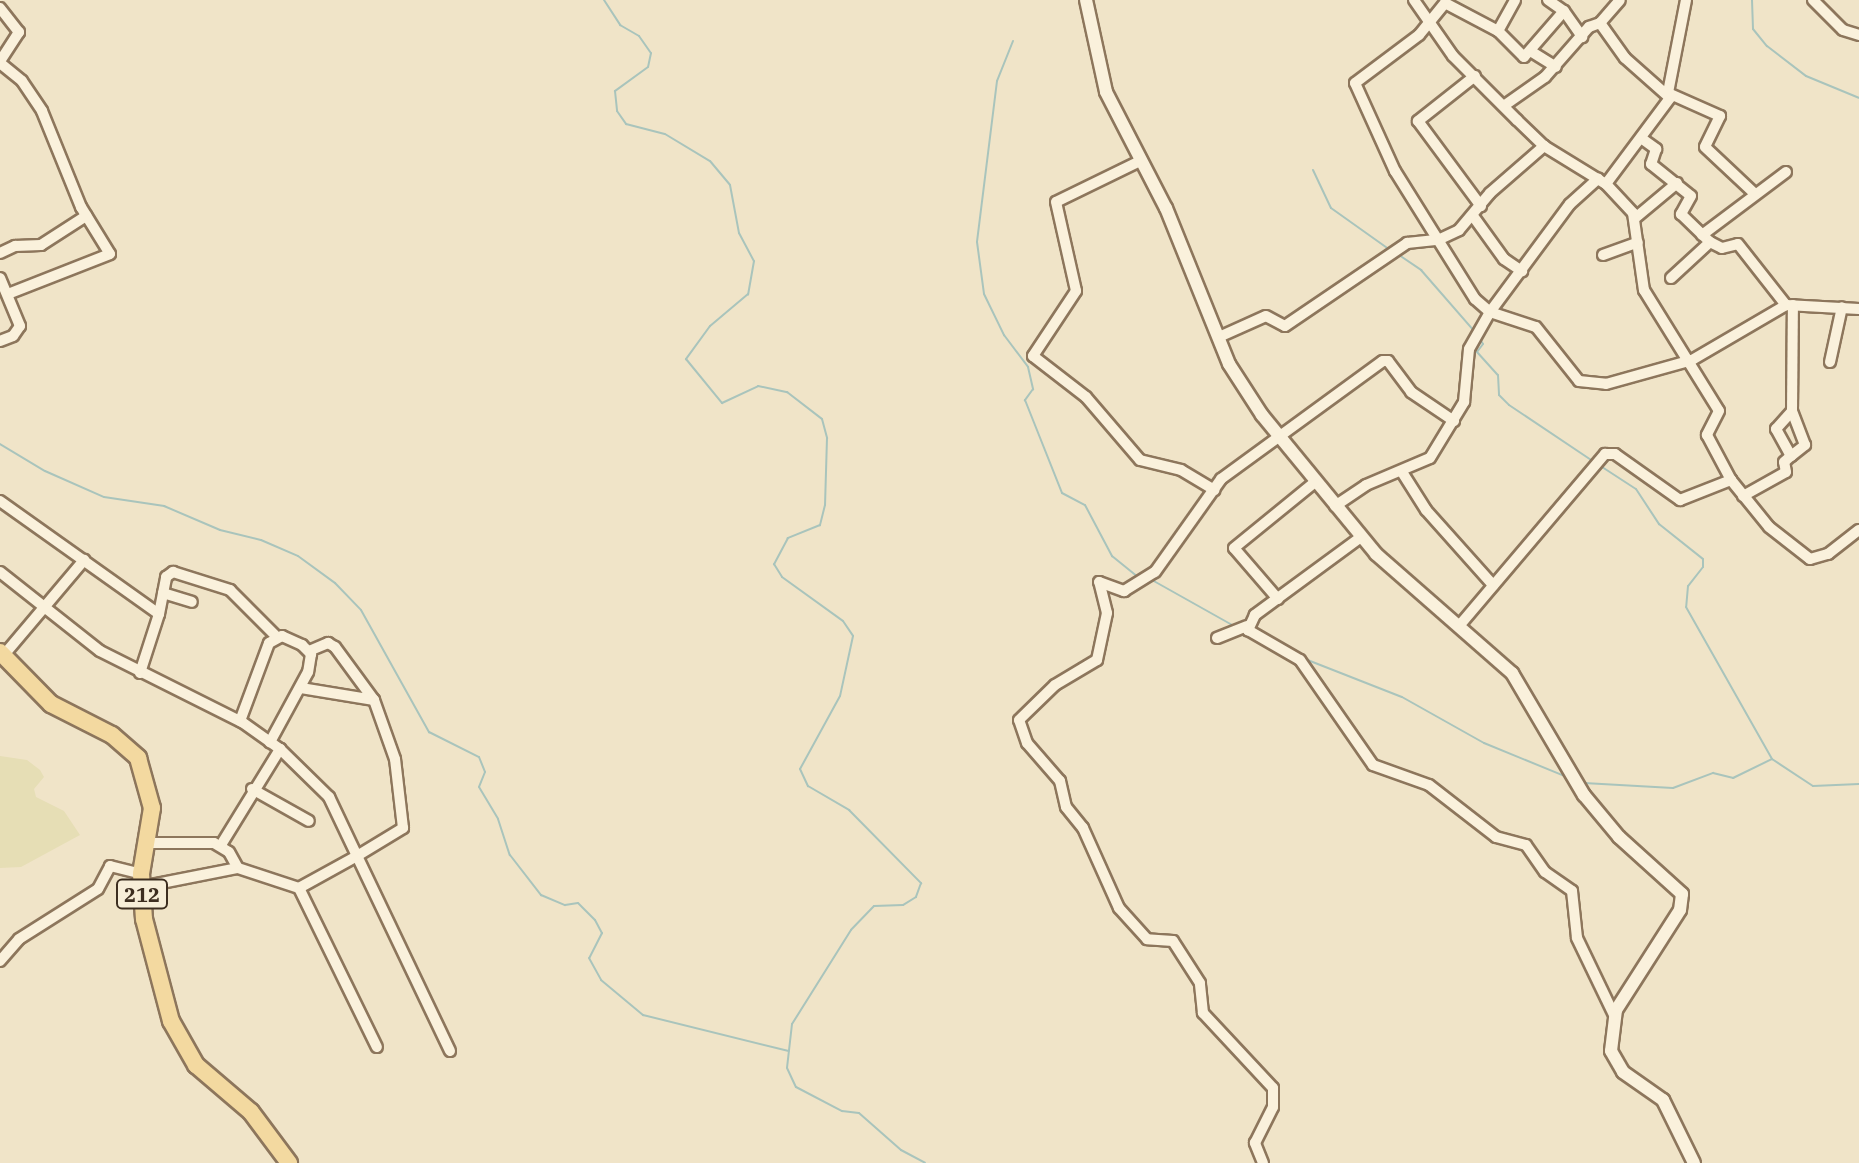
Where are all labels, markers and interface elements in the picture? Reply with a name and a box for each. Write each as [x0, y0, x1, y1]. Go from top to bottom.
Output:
road number: 212 [116, 878, 168, 910]

